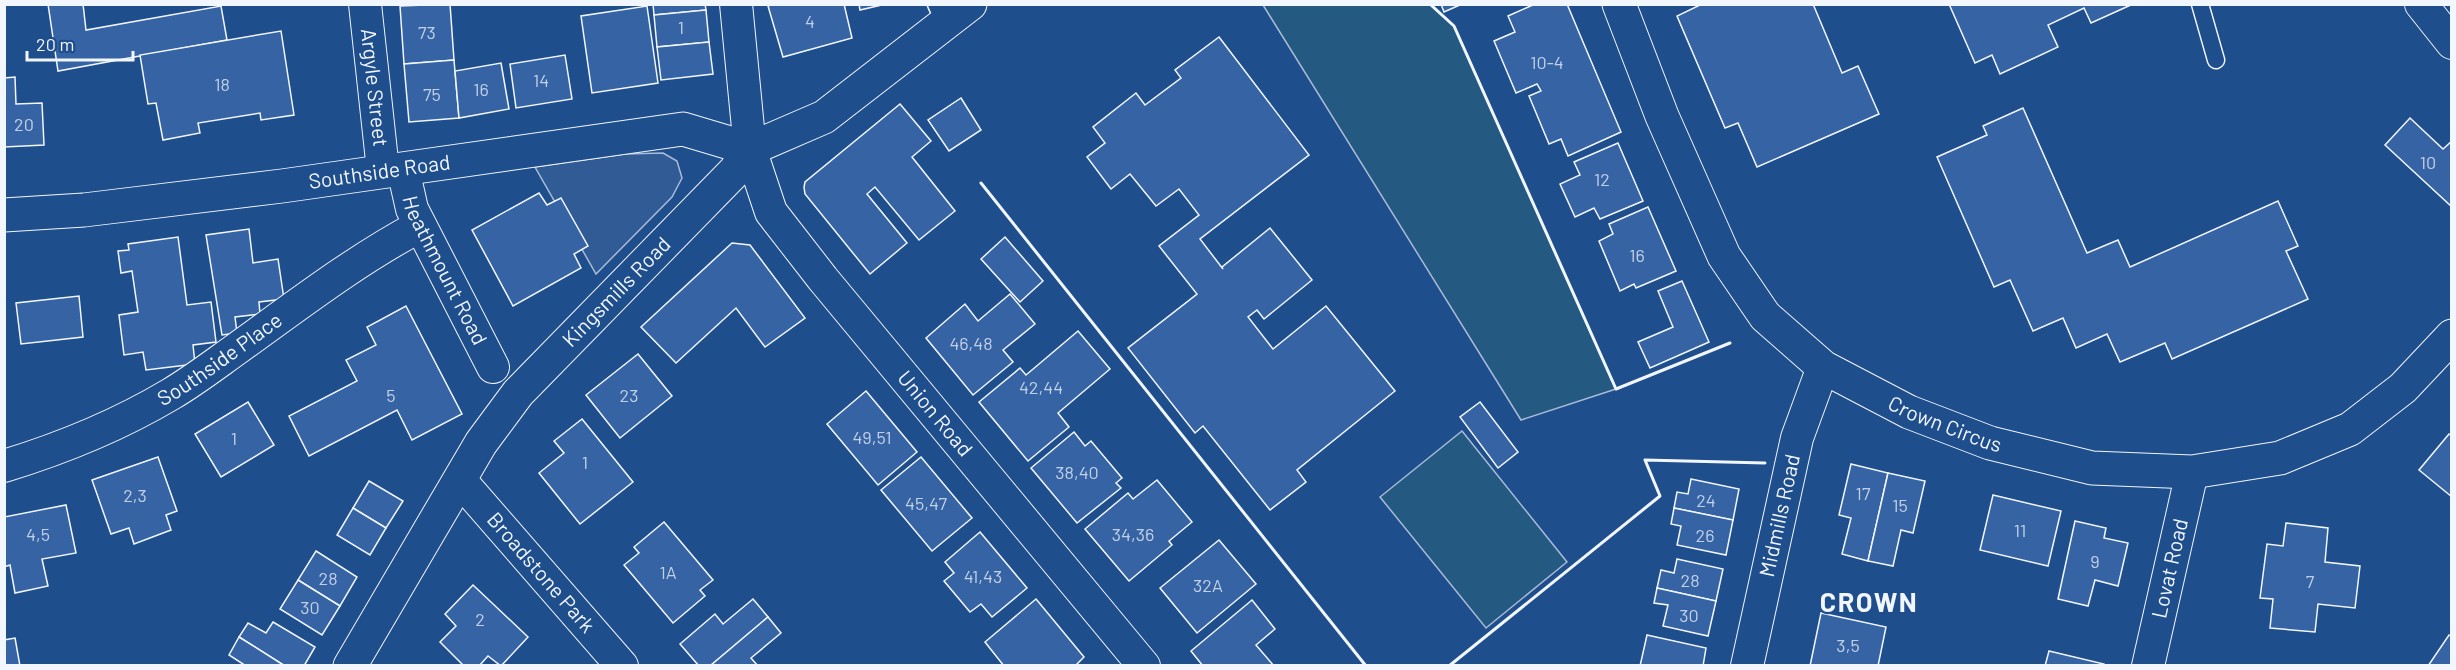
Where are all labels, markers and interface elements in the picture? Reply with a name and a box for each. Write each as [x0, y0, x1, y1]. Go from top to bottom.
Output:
house number: 4 [805, 10, 815, 32]
house number: 1 [678, 16, 684, 38]
house number: 73 [418, 21, 436, 43]
scale bar [27, 24, 134, 62]
street label: Argyle Street [357, 27, 394, 148]
text: 20 m [36, 33, 74, 55]
house number: 10-4 [1530, 51, 1564, 73]
house number: 14 [533, 69, 549, 91]
house number: 18 [214, 73, 230, 95]
house number: 16 [473, 78, 489, 100]
house number: 75 [423, 83, 441, 105]
house number: 20 [14, 113, 34, 135]
street label: Southside Road [307, 148, 452, 193]
house number: 10 [2420, 151, 2436, 173]
house number: 12 [1594, 168, 1610, 190]
street label: Heathmount Road [398, 193, 493, 348]
street label: Kingsmills Road [556, 231, 675, 351]
house number: 16 [1629, 244, 1645, 266]
street label: Southside Place [152, 306, 286, 410]
house number: 46,48 [949, 332, 993, 354]
street label: Union Road [893, 365, 979, 461]
house number: 42,44 [1019, 376, 1063, 398]
house number: 5 [386, 384, 396, 406]
house number: 23 [620, 384, 638, 406]
street label: Crown Circus [1884, 389, 2004, 456]
house number: 49,51 [852, 426, 892, 448]
house number: 1 [231, 427, 237, 449]
house number: 1 [582, 451, 588, 473]
street label: Midmills Road [1753, 452, 1804, 579]
house number: 38,40 [1055, 461, 1099, 483]
house number: 17 [1856, 482, 1871, 504]
house number: 2,3 [123, 484, 147, 506]
house number: 24 [1696, 489, 1716, 511]
house number: 45,47 [905, 492, 947, 514]
house number: 15 [1892, 494, 1908, 516]
street label: Broadstone Park [483, 507, 601, 637]
street label: Lovat Road [2145, 516, 2192, 620]
house number: 11 [2014, 519, 2026, 541]
house number: 4,5 [26, 523, 50, 545]
house number: 34,36 [1112, 523, 1154, 545]
house number: 26 [1696, 524, 1714, 546]
house number: 9 [2090, 550, 2100, 572]
house number: 1A [659, 561, 677, 583]
house number: 41,43 [964, 565, 1002, 587]
house number: 28 [318, 567, 338, 589]
house number: 28 [1680, 569, 1700, 591]
house number: 7 [2306, 570, 2315, 592]
house number: 32A [1193, 574, 1223, 596]
district label: CROWN [1820, 585, 1918, 617]
house number: 30 [300, 596, 320, 618]
house number: 30 [1679, 604, 1699, 626]
house number: 2 [475, 608, 485, 630]
house number: 3,5 [1836, 634, 1860, 656]

